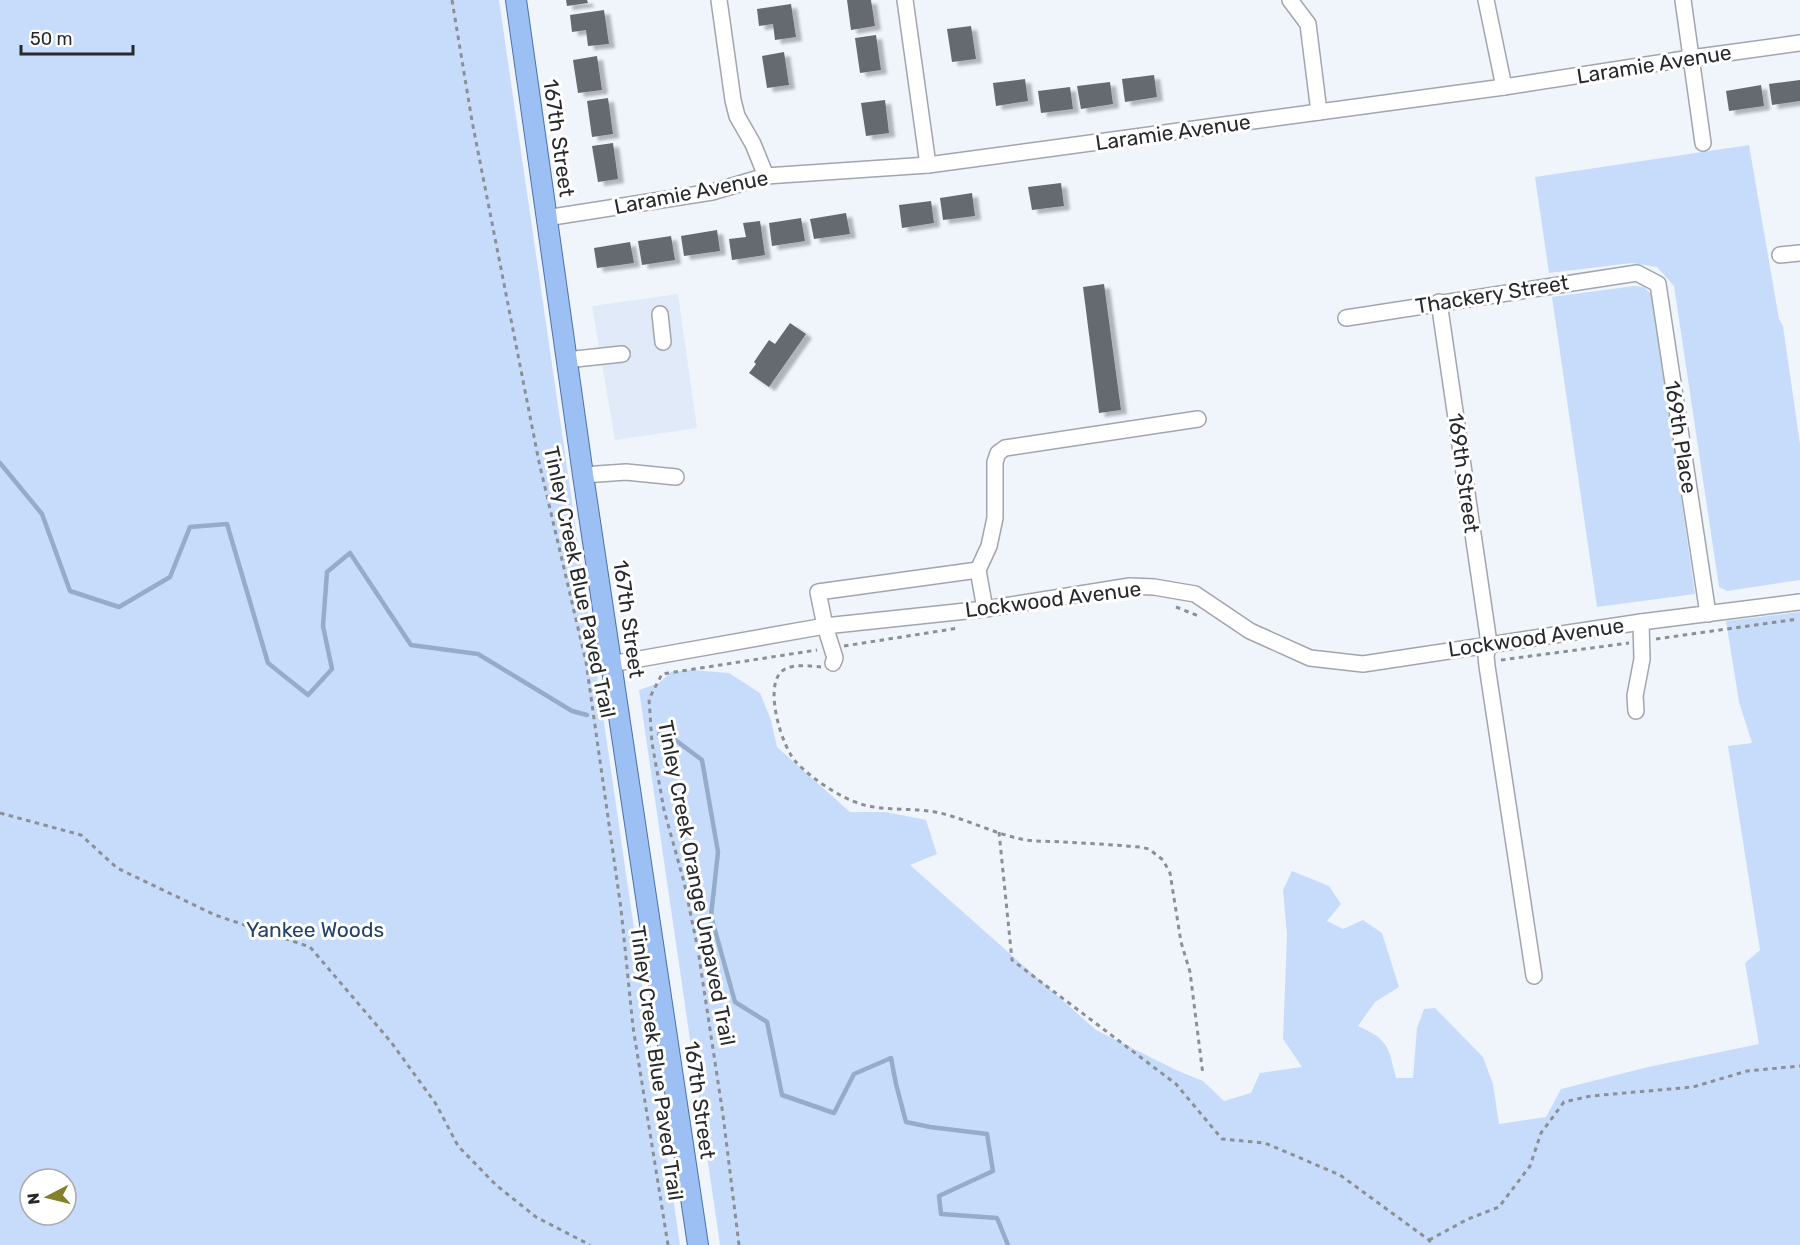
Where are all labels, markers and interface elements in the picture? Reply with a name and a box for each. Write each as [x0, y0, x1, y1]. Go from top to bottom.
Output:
scale bar [21, 18, 134, 56]
text: 50 m [30, 28, 73, 50]
street label: Laramie Avenue [1575, 39, 1733, 89]
street label: 167th Street [538, 78, 580, 198]
street label: Laramie Avenue [1094, 109, 1252, 155]
street label: Laramie Avenue [612, 165, 770, 219]
street label: Thackery Street [1414, 270, 1570, 318]
street label: 169th Place [1660, 379, 1702, 495]
street label: 169th Street [1443, 411, 1485, 535]
street label: Tinley Creek Blue Paved Trail [539, 444, 621, 720]
street label: 167th Street [608, 559, 650, 679]
street label: Lockwood Avenue [963, 576, 1143, 622]
street label: Lockwood Avenue [1446, 612, 1626, 662]
street label: Tinley Creek Orange Unpaved Trail [653, 718, 741, 1048]
park label: Yankee Woods [246, 917, 384, 942]
street label: Tinley Creek Blue Paved Trail [625, 924, 689, 1202]
street label: 167th Street [679, 1040, 721, 1160]
north arrow [18, 1167, 78, 1227]
text: N [23, 1192, 44, 1206]

